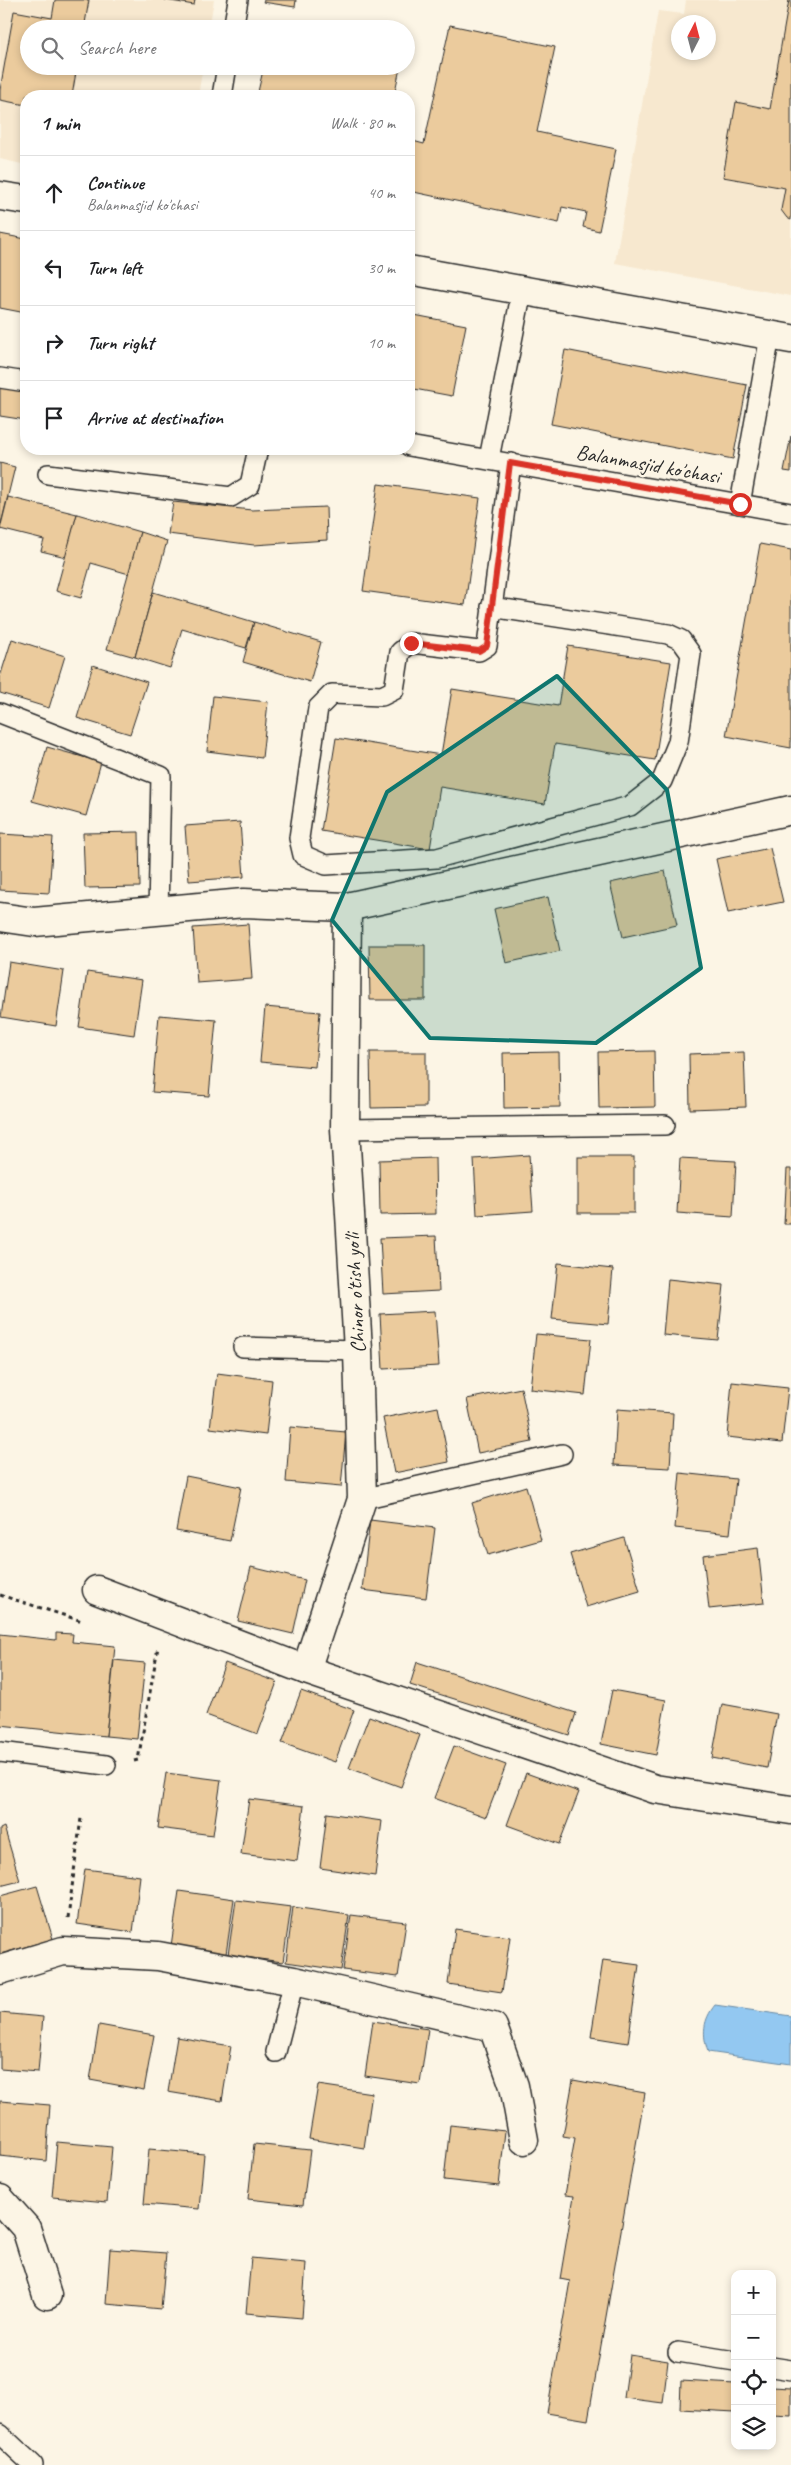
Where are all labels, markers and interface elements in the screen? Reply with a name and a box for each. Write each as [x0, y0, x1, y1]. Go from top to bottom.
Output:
north arrow [671, 15, 716, 60]
search box [20, 20, 415, 75]
icon: search [38, 34, 66, 62]
text: Search here [78, 36, 155, 60]
text: 1 min [40, 110, 80, 136]
text: Walk · 80 m [330, 113, 395, 133]
text: Continue [87, 171, 144, 195]
icon: ahead [40, 179, 68, 207]
text: 40 m [368, 183, 395, 203]
text: Balanmasjid ko'chasi [87, 195, 198, 215]
icon: left [40, 254, 68, 282]
text: Turn left [87, 256, 142, 280]
text: 30 m [368, 258, 395, 278]
icon: right [40, 329, 68, 357]
text: Turn right [87, 331, 154, 355]
text: 10 m [368, 333, 395, 353]
icon: arrive [40, 404, 68, 432]
text: Arrive at destination [87, 406, 223, 430]
street label: Balanmasjid ko'chasi [574, 439, 725, 490]
route start [729, 493, 752, 516]
route end [400, 632, 423, 655]
street label: Chinor o'tish yo'li [339, 1229, 371, 1354]
map controls [731, 2270, 776, 2450]
button: + [731, 2270, 776, 2315]
button: − [731, 2315, 776, 2360]
button: locate [731, 2360, 776, 2405]
button: layers [731, 2405, 776, 2450]

